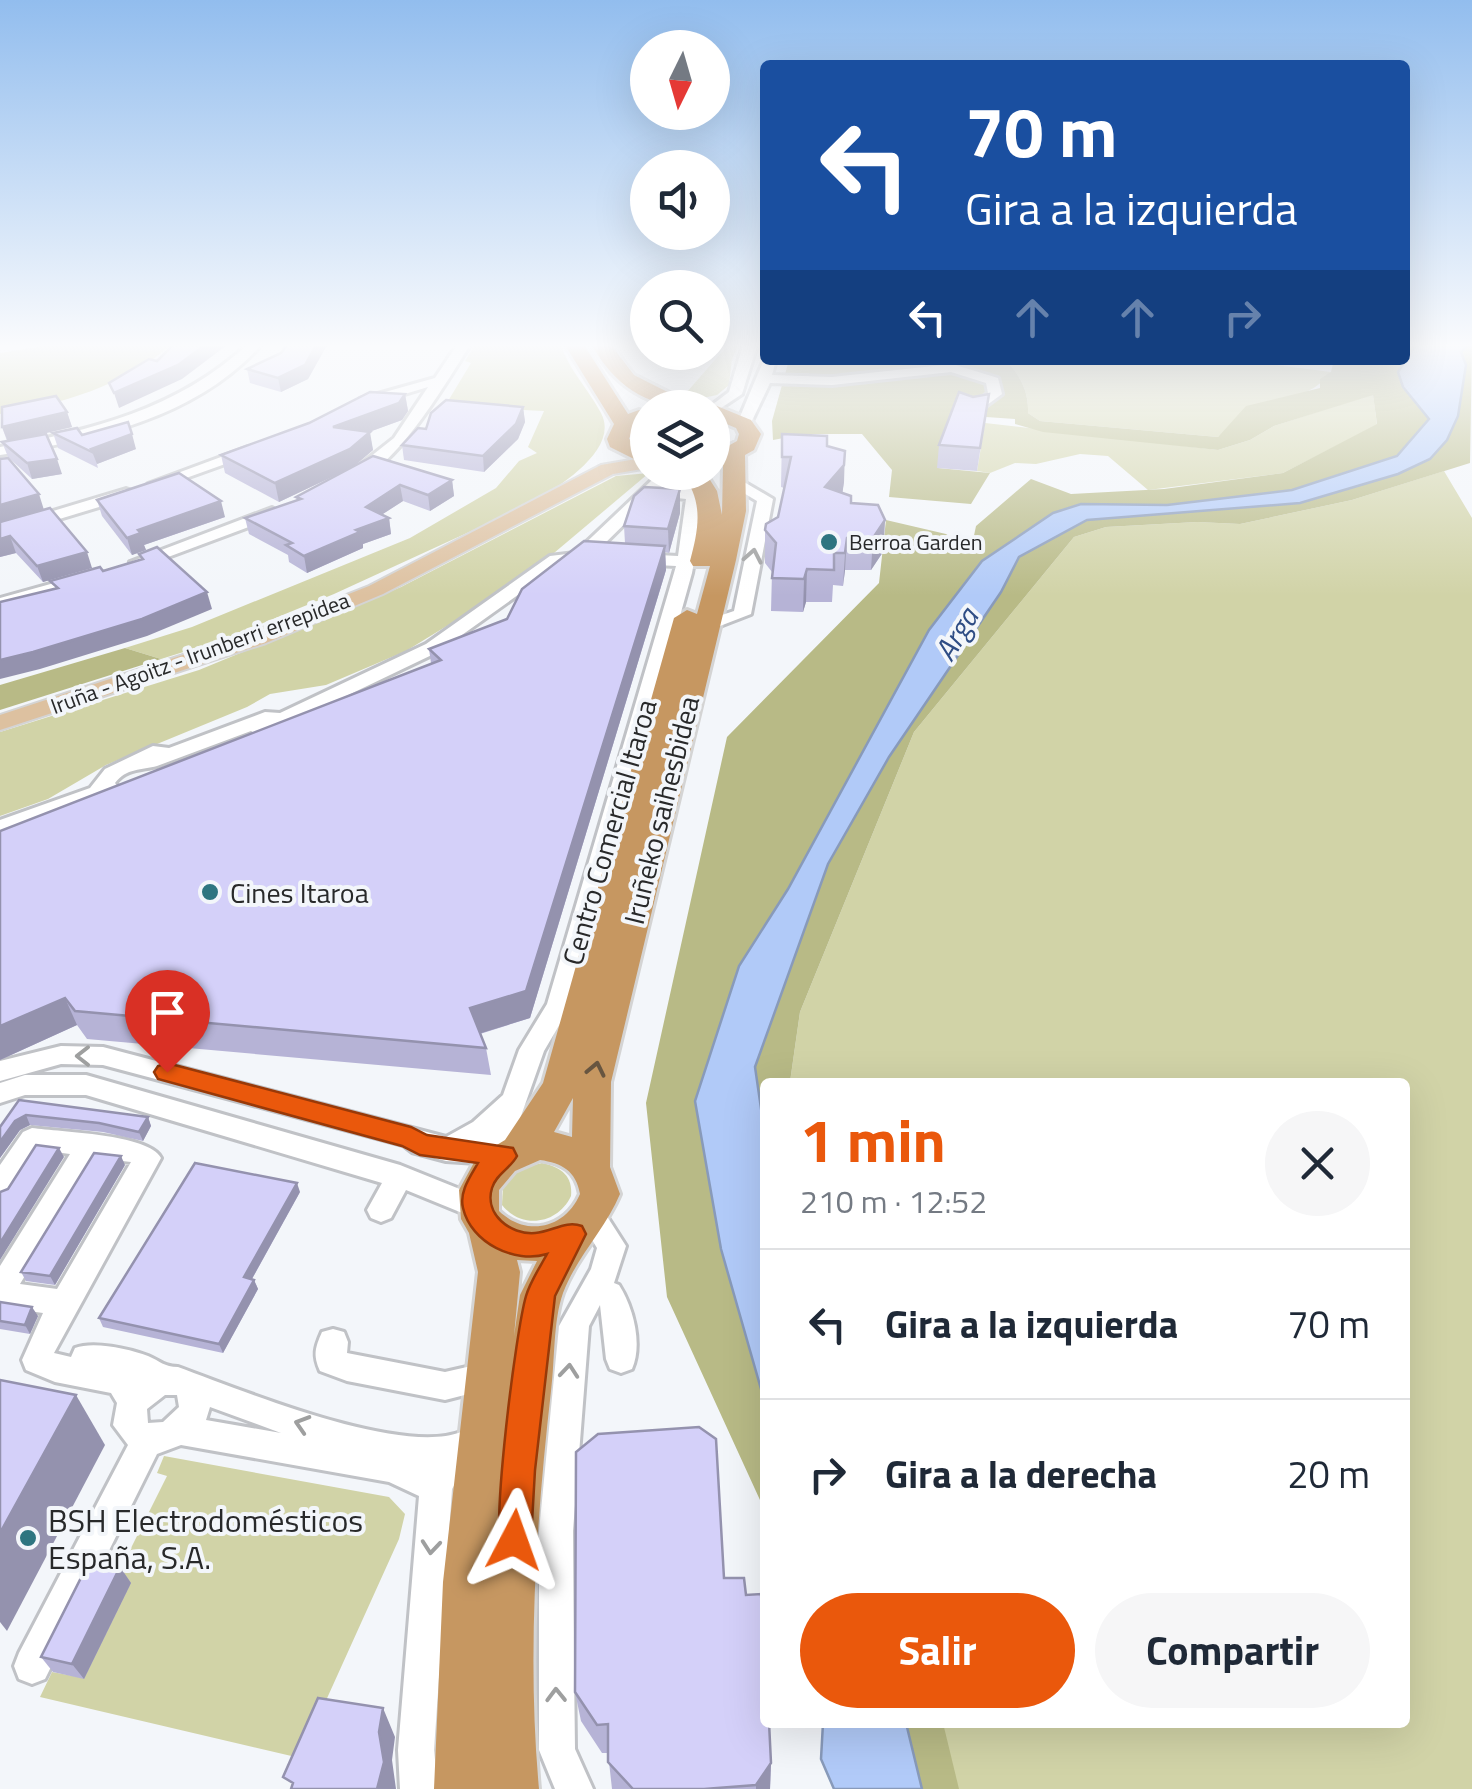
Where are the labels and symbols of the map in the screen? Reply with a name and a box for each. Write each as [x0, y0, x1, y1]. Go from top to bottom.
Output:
north arrow [630, 30, 730, 130]
place label: Berroa Garden [849, 525, 983, 559]
marker: Berroa Garden [818, 531, 840, 553]
one-way arrow [742, 547, 763, 564]
street label: Iruña - Agoitz - Irunberri errepidea [46, 583, 354, 723]
water label: Arga [922, 597, 991, 669]
street label: Iruñeko saihesbidea [612, 691, 710, 929]
street label: Centro Comercial Itaroa [550, 694, 668, 970]
place label: Cines Itaroa [230, 871, 369, 914]
marker: Cines Itaroa [199, 881, 221, 903]
pin [125, 970, 210, 1073]
one-way arrow [75, 1045, 91, 1066]
one-way arrow [584, 1060, 605, 1077]
one-way arrow [558, 1362, 580, 1378]
one-way arrow [294, 1415, 311, 1436]
position arrow [462, 1488, 566, 1592]
place label: BSH Electrodomésticos España, S.A. [48, 1496, 363, 1581]
marker: BSH Electrodomésticos España, S.A. [17, 1527, 39, 1549]
one-way arrow [420, 1540, 442, 1556]
one-way arrow [545, 1687, 567, 1702]

